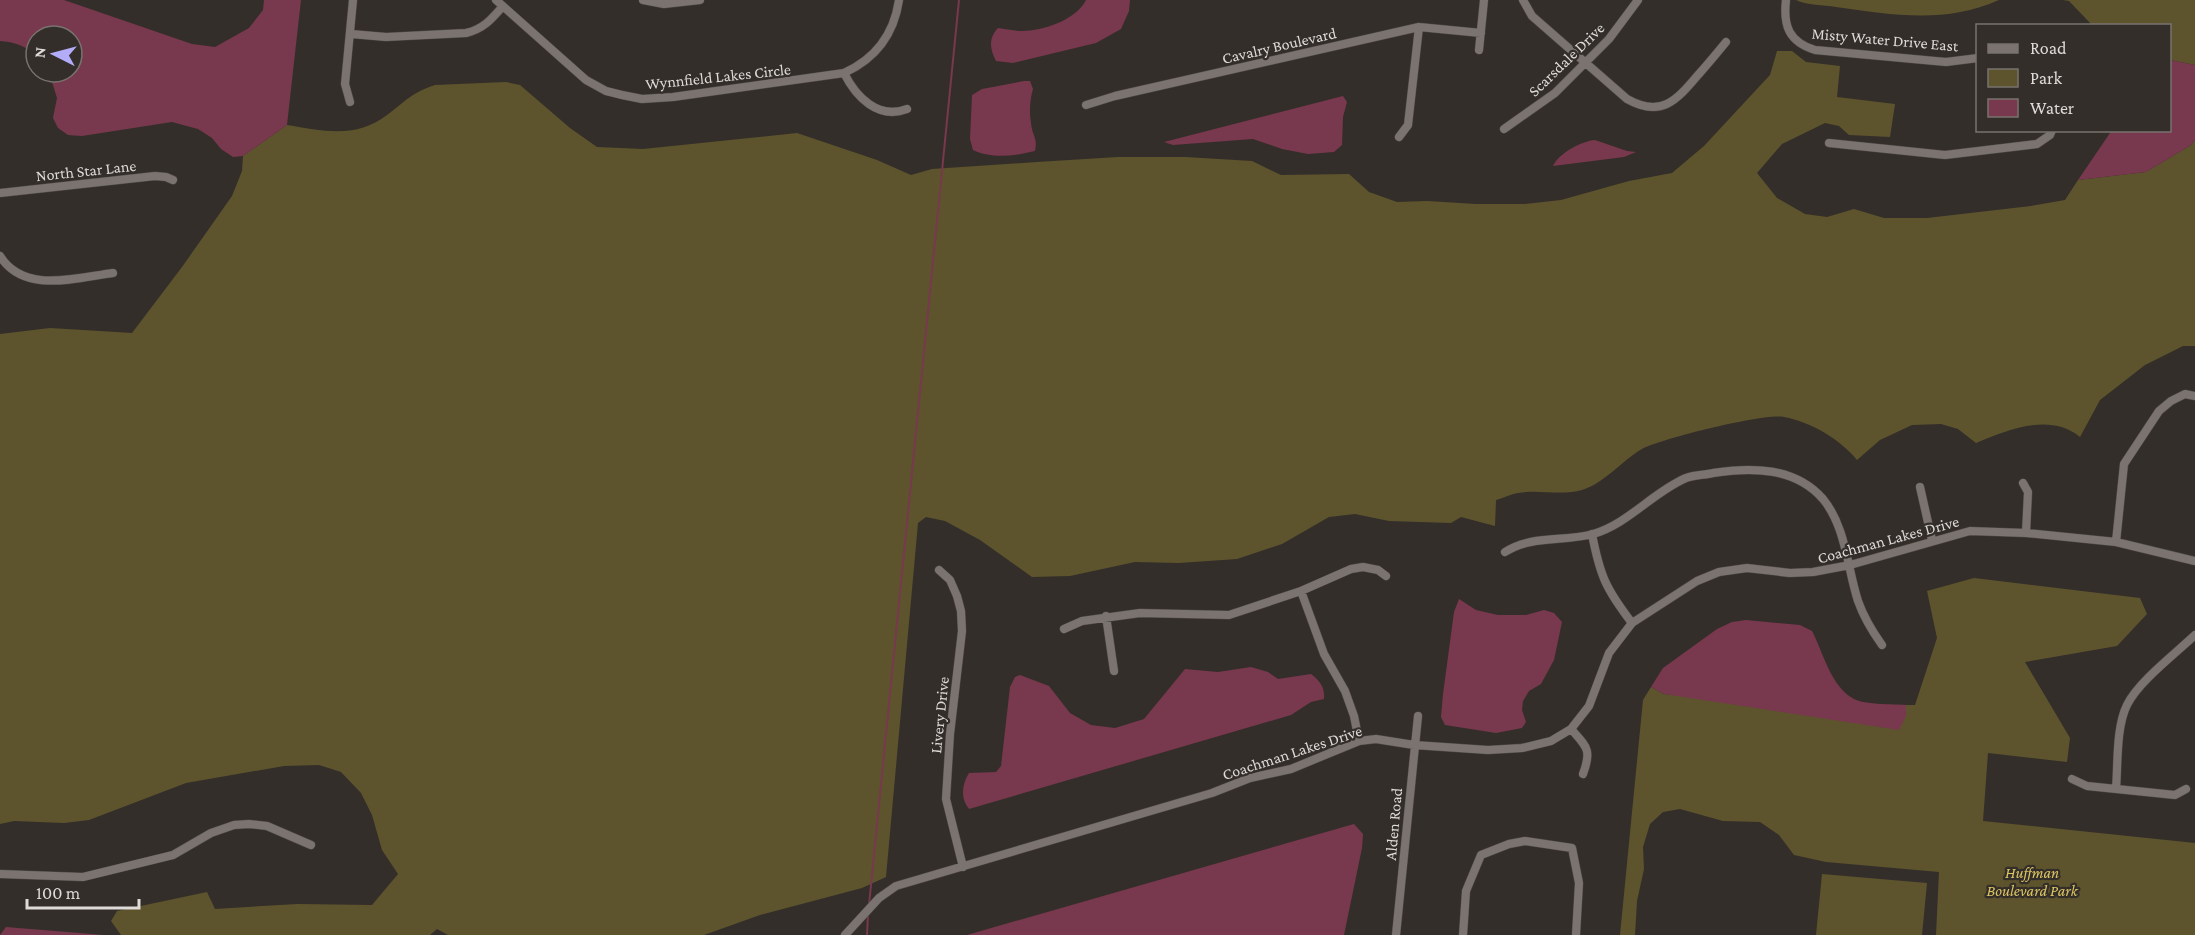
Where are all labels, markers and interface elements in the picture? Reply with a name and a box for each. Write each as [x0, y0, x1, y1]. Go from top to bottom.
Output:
street label: Scarsdale Drive [1525, 19, 1608, 100]
north arrow [24, 24, 84, 84]
street label: Cavalry Boulevard [1220, 24, 1339, 68]
legend [1976, 24, 2171, 132]
street label: Misty Water Drive East [1811, 25, 1960, 55]
text: Road [2030, 38, 2067, 58]
text: N [31, 46, 49, 59]
street label: Wynnfield Lakes Circle [644, 60, 792, 94]
text: Park [2030, 68, 2062, 88]
text: Water [2030, 98, 2075, 118]
street label: North Star Lane [35, 157, 137, 184]
street label: Coachman Lakes Drive [1816, 512, 1961, 567]
street label: Livery Drive [927, 676, 953, 754]
street label: Coachman Lakes Drive [1220, 722, 1364, 783]
street label: Alden Road [1382, 786, 1405, 861]
park label: Huffman Boulevard Park [1986, 864, 2079, 899]
scale bar [27, 872, 140, 910]
text: 100 m [36, 883, 81, 903]

